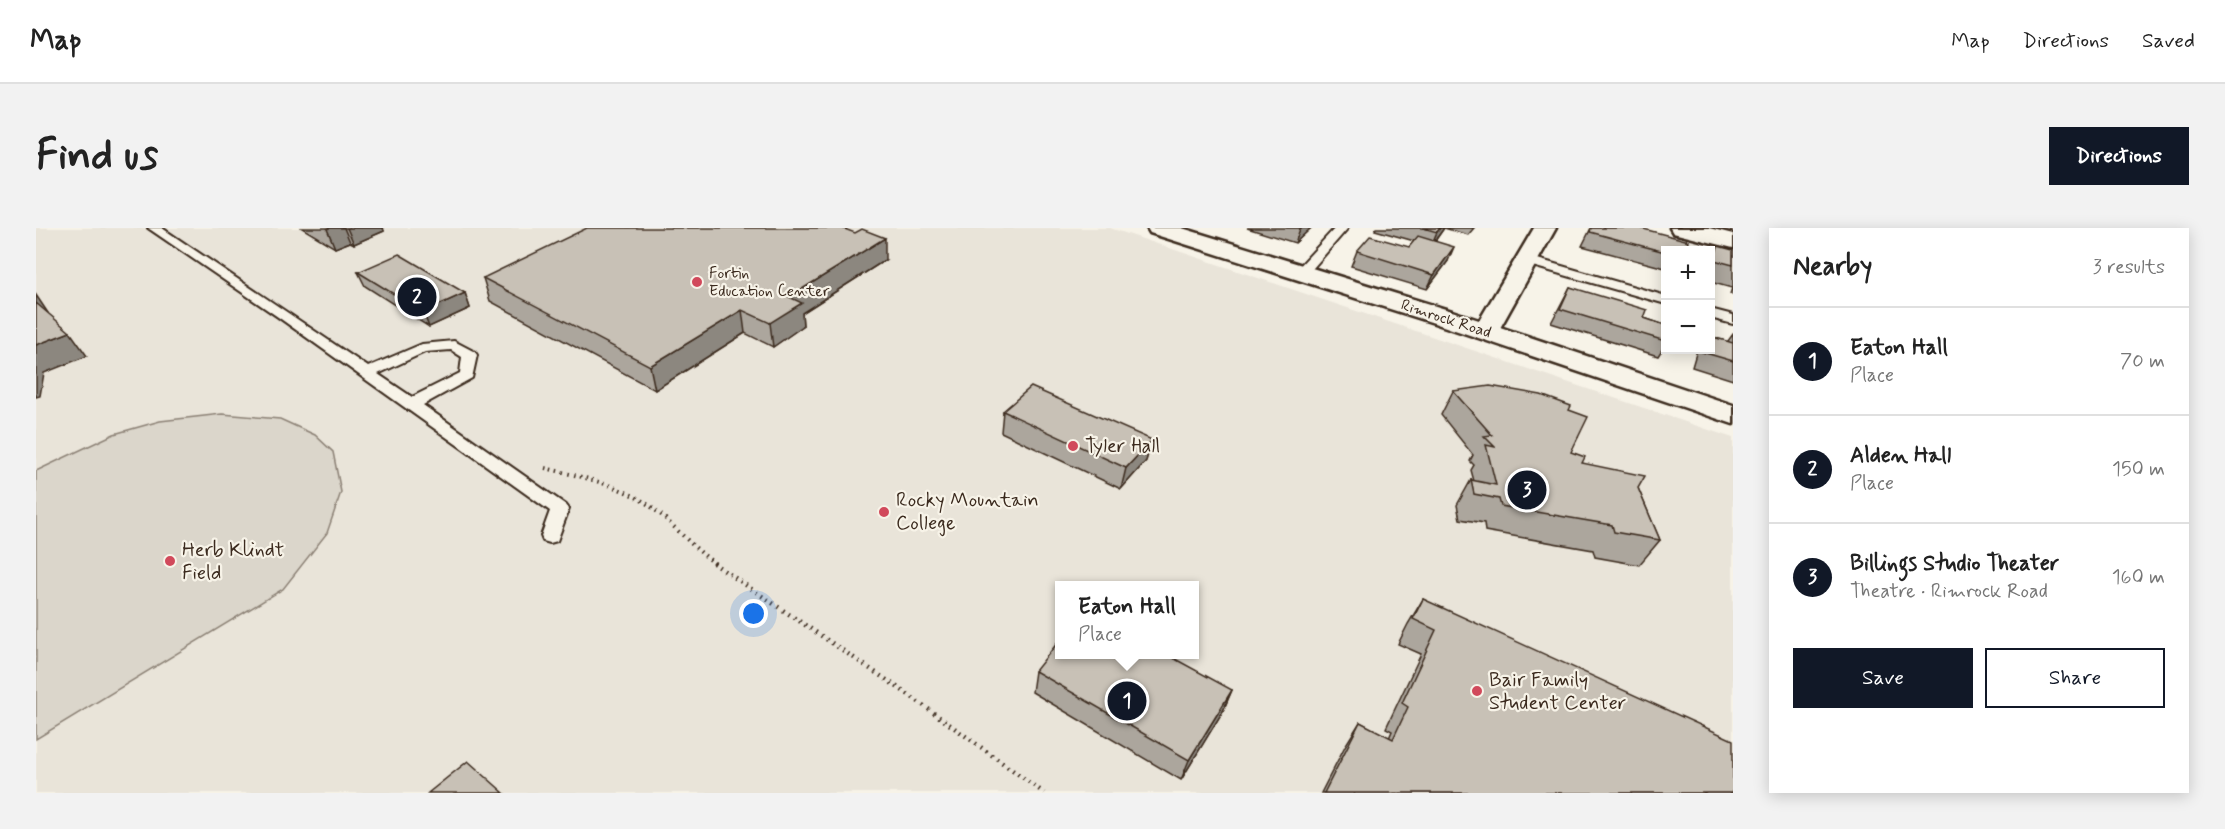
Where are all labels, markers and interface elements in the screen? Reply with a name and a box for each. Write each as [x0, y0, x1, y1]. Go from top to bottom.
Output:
text: Map [30, 23, 81, 60]
text: Map [1951, 27, 1990, 55]
text: Directions [2023, 27, 2109, 55]
text: Saved [2142, 27, 2195, 55]
button: Directions [2049, 127, 2189, 185]
text: Find us [36, 129, 158, 184]
map controls [1661, 246, 1715, 354]
button: + [1661, 246, 1715, 300]
text: Nearby [1793, 250, 1872, 284]
text: 3 results [2093, 254, 2165, 281]
place label: Fortin Education Center [709, 263, 830, 302]
pin: 2 [398, 274, 436, 320]
marker: Fortin Education Center [690, 275, 704, 289]
street label: Rimrock Road [1398, 295, 1494, 343]
button: − [1661, 300, 1715, 354]
text: Eaton Hall [1850, 334, 1948, 362]
text: 1 [1808, 348, 1817, 375]
text: 70 m [2120, 348, 2165, 375]
text: Place [1850, 362, 1894, 389]
place label: Tyler Hall [1085, 433, 1160, 460]
marker: Tyler Hall [1066, 439, 1080, 453]
text: Alden Hall [1850, 442, 1951, 470]
text: 2 [1808, 456, 1817, 483]
text: 150 m [2112, 456, 2165, 483]
pin: 3 [1508, 468, 1546, 512]
text: Place [1850, 470, 1894, 497]
place label: Rocky Mountain College [896, 487, 1039, 537]
marker: Rocky Mountain College [877, 505, 891, 519]
place label: Herb Klindt Field [182, 537, 284, 587]
text: Billings Studio Theater [1850, 550, 2059, 578]
marker: Herb Klindt Field [163, 554, 177, 568]
text: 3 [1808, 564, 1817, 591]
text: 160 m [2112, 564, 2165, 591]
text: Theatre · Rimrock Road [1850, 578, 2048, 605]
popup [1055, 581, 1199, 659]
text: Eaton Hall [1078, 593, 1176, 621]
your location [739, 599, 768, 628]
text: Place [1078, 621, 1122, 648]
button: Save [1793, 648, 1973, 708]
button: Share [1985, 648, 2165, 708]
place label: Bair Family Student Center [1489, 667, 1626, 717]
pin: 1 [1108, 678, 1146, 724]
marker: Bair Family Student Center [1470, 684, 1484, 698]

